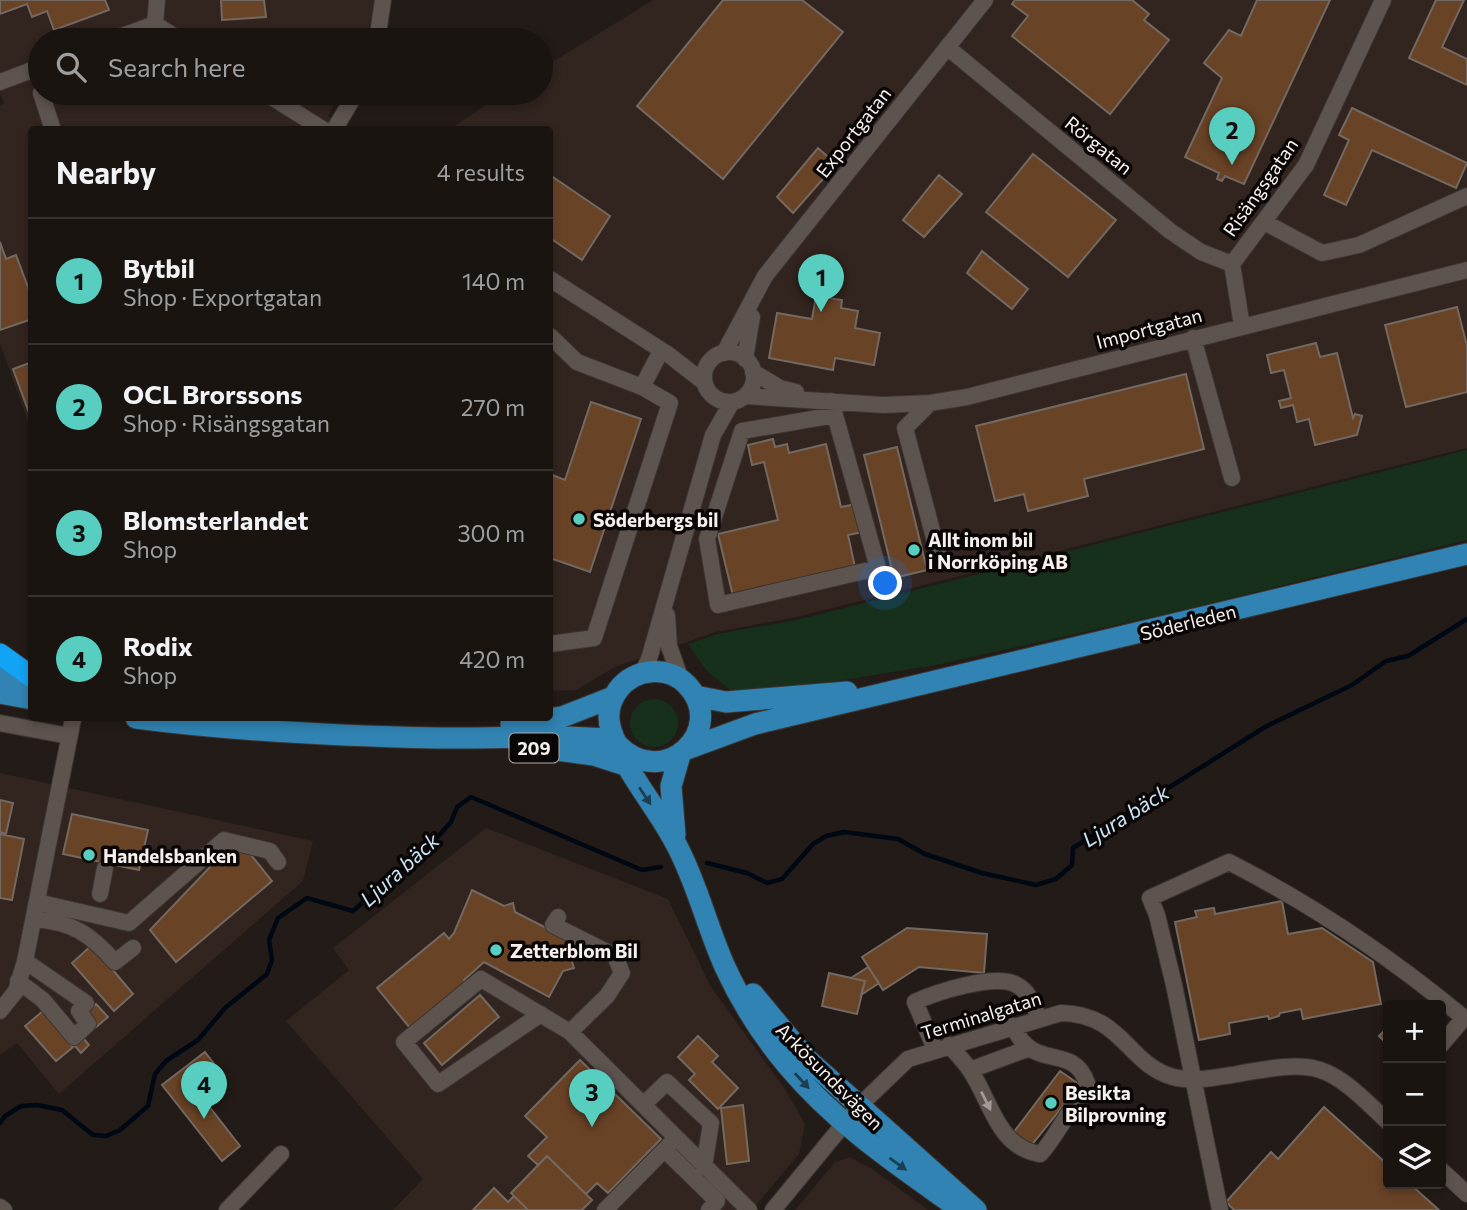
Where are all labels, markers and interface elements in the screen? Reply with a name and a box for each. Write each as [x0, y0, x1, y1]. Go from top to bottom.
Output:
search box [28, 28, 553, 105]
icon: search [52, 48, 90, 86]
text: Search here [108, 51, 246, 82]
street label: Exportgatan [811, 82, 895, 182]
pin: 2 [1209, 107, 1255, 165]
street label: Rörgatan [1061, 111, 1137, 179]
street label: Risängsgatan [1218, 133, 1302, 241]
text: Nearby [56, 153, 156, 190]
text: 4 results [437, 158, 525, 186]
text: Bytbil [123, 252, 195, 283]
pin: 1 [798, 254, 844, 312]
text: 1 [74, 267, 84, 295]
text: 140 m [462, 267, 525, 295]
text: Shop · Exportgatan [123, 283, 322, 311]
street label: Importgatan [1094, 303, 1204, 353]
text: OCL Brorssons [123, 378, 302, 409]
text: 2 [72, 393, 86, 421]
text: 270 m [461, 393, 525, 421]
text: Shop · Risängsgatan [123, 409, 330, 437]
text: Blomsterlandet [123, 504, 308, 535]
place label: Söderbergs bil [593, 508, 718, 531]
marker: Söderbergs bil [571, 511, 587, 527]
text: 3 [72, 519, 86, 547]
text: 300 m [457, 519, 525, 547]
place label: Allt inom bil i Norrköping AB [928, 528, 1068, 573]
text: Shop [123, 535, 177, 563]
marker: Allt inom bil i Norrköping AB [906, 542, 922, 558]
your location [868, 566, 902, 600]
street label: Söderleden [1138, 599, 1238, 645]
text: Rodix [123, 630, 193, 661]
text: 4 [72, 645, 86, 673]
text: 420 m [459, 645, 525, 673]
text: Shop [123, 661, 177, 689]
road number: 209 [510, 734, 558, 762]
water label: Ljura bäck [1077, 778, 1173, 851]
one-way arrow [638, 787, 652, 805]
water label: Ljura bäck [354, 827, 444, 911]
place label: Handelsbanken [103, 844, 237, 867]
marker: Handelsbanken [81, 847, 97, 863]
place label: Zetterblom Bil [510, 939, 638, 962]
marker: Zetterblom Bil [488, 942, 504, 958]
street label: Terminalgatan [918, 986, 1044, 1044]
map controls [1383, 1000, 1446, 1189]
button: + [1383, 1000, 1446, 1063]
street label: Arkösundsvägen [772, 1018, 888, 1134]
pin: 4 [181, 1061, 227, 1119]
button: − [1383, 1063, 1446, 1126]
pin: 3 [569, 1069, 615, 1127]
one-way arrow [794, 1072, 810, 1090]
place label: Besikta Bilprovning [1065, 1081, 1166, 1126]
one-way arrow [981, 1091, 992, 1111]
marker: Besikta Bilprovning [1043, 1095, 1059, 1111]
button: layers [1383, 1126, 1446, 1189]
one-way arrow [889, 1157, 907, 1171]

